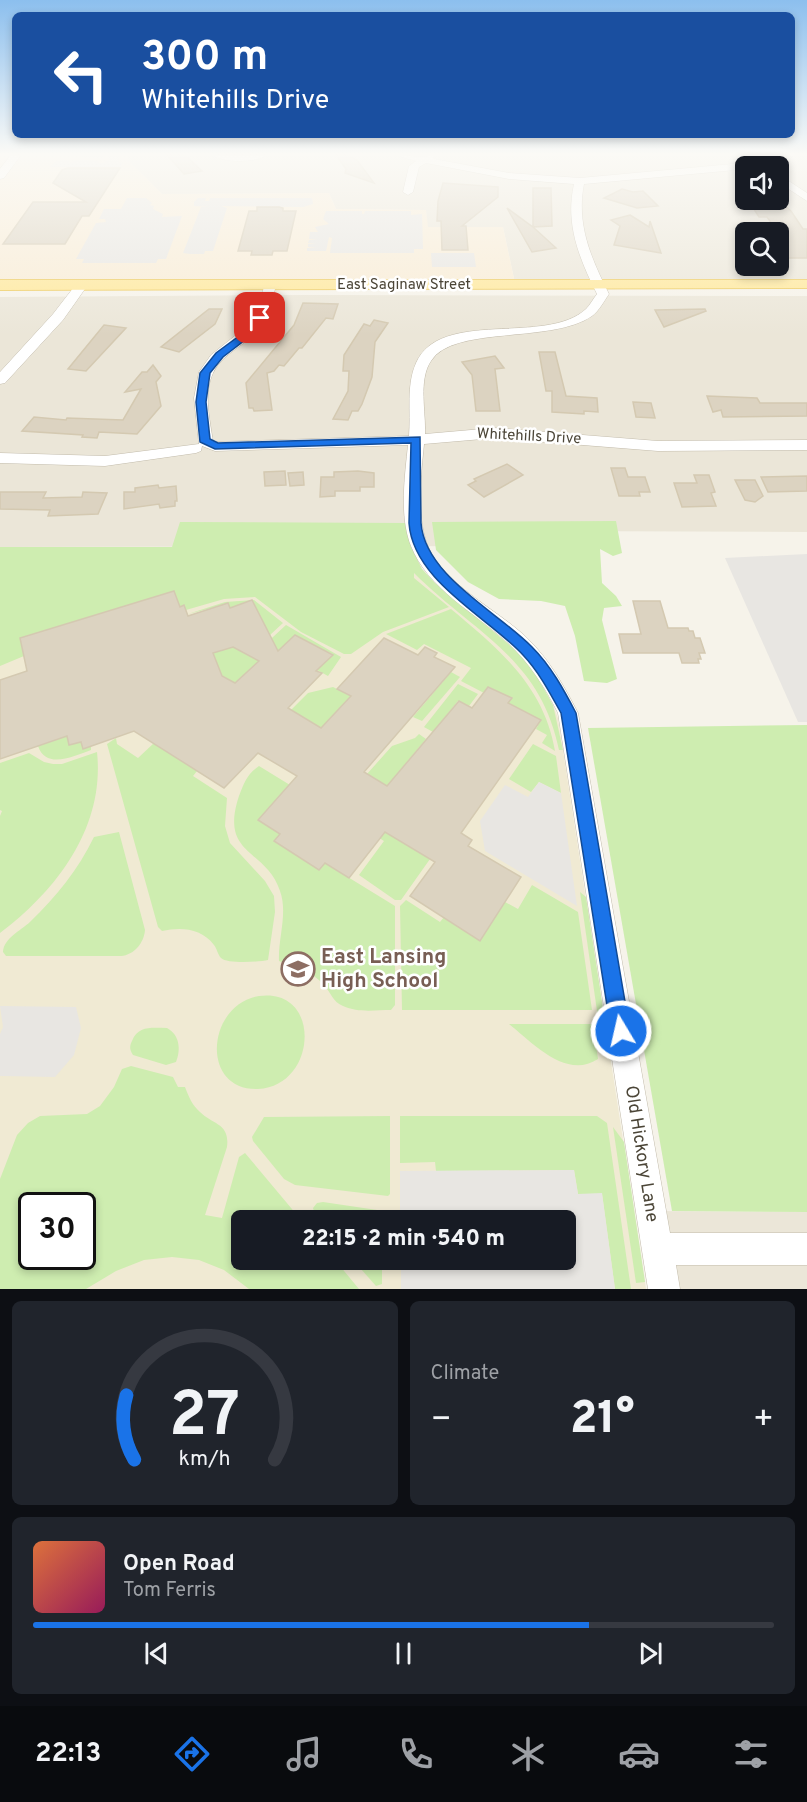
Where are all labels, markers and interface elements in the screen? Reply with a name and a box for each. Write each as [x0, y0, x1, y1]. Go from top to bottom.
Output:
text: 300 m [141, 32, 268, 85]
icon: left [42, 36, 120, 114]
text: Whitehills Drive [141, 84, 329, 118]
map controls [735, 156, 789, 276]
button: sound [735, 156, 789, 210]
button: search [735, 222, 789, 276]
street label: East Saginaw Street [337, 276, 471, 295]
pin [234, 292, 285, 343]
icon: arrive [243, 301, 276, 334]
street label: Whitehills Drive [476, 425, 582, 449]
place label: East Lansing High School [321, 944, 446, 995]
school or university icon: East Lansing High School [280, 951, 316, 987]
position arrow [589, 999, 653, 1063]
street label: Old Hickory Lane [619, 1084, 663, 1224]
speed limit sign: 30 [18, 1192, 96, 1270]
text: 22:15 · 2 min · 540 m [302, 1226, 505, 1253]
text: Climate [431, 1361, 499, 1387]
text: 27 [169, 1379, 240, 1458]
text: 21° [570, 1392, 635, 1449]
text: − [431, 1400, 452, 1442]
text: + [753, 1400, 774, 1442]
text: km/h [179, 1446, 231, 1473]
text: Open Road [123, 1551, 235, 1578]
text: Tom Ferris [123, 1578, 216, 1604]
icon: previous [140, 1637, 173, 1670]
icon: pause [387, 1637, 420, 1670]
icon: next [634, 1637, 667, 1670]
icon: directions [171, 1733, 213, 1775]
icon: music [283, 1733, 325, 1775]
icon: phone [395, 1733, 437, 1775]
icon: climate [507, 1733, 549, 1775]
icon: car [618, 1733, 660, 1775]
icon: filters [730, 1733, 772, 1775]
text: 22:13 [35, 1737, 101, 1771]

